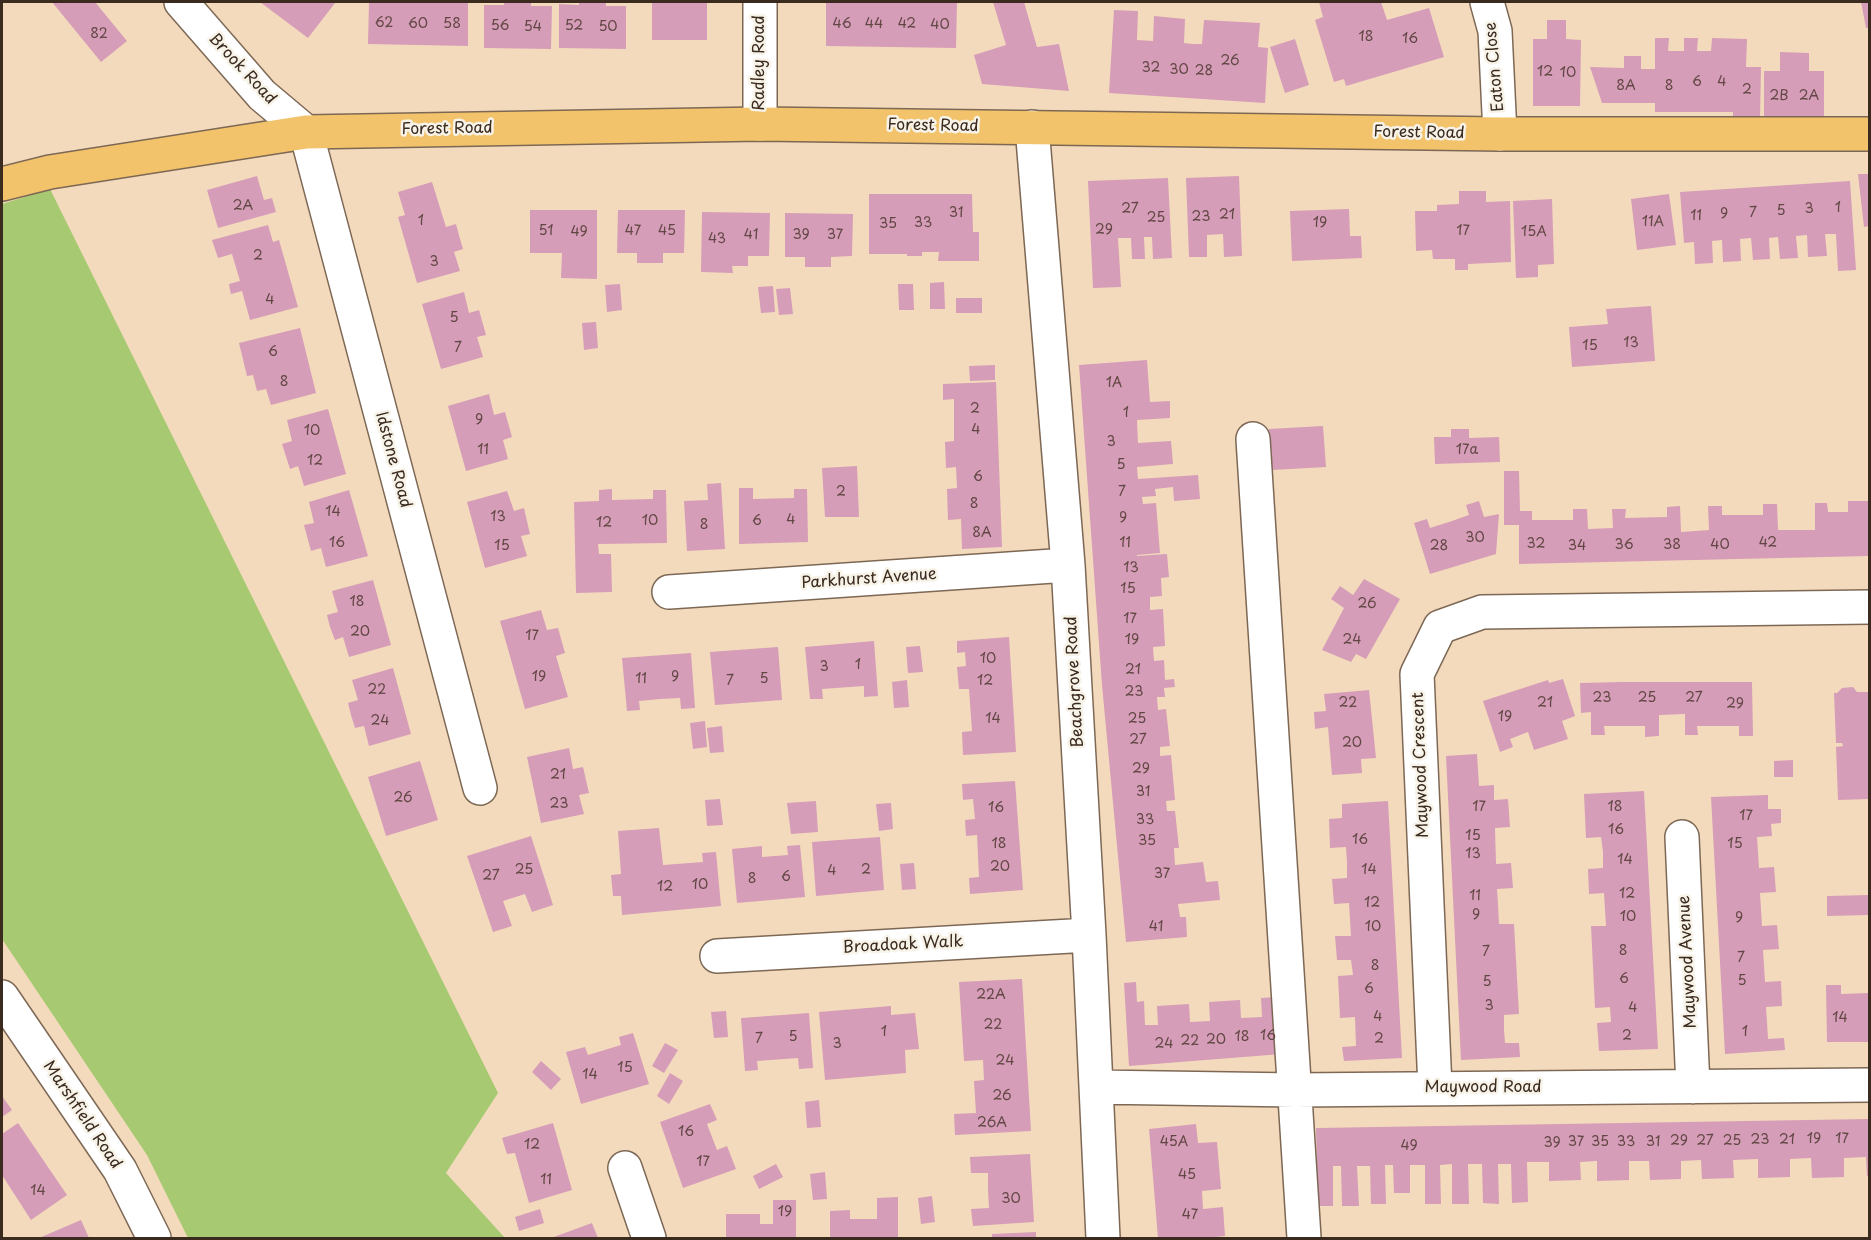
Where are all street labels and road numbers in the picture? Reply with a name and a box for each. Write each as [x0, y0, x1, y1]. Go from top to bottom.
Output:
street label: Radley Road [750, 15, 770, 111]
street label: Eaton Close [1482, 21, 1508, 113]
street label: Brook Road [204, 29, 280, 109]
street label: Forest Road [887, 116, 979, 136]
street label: Forest Road [401, 119, 493, 139]
street label: Forest Road [1373, 123, 1465, 143]
street label: Idstone Road [371, 410, 415, 510]
street label: Parkhurst Avenue [801, 565, 937, 593]
street label: Beachgrove Road [1062, 616, 1088, 748]
street label: Maywood Crescent [1409, 692, 1433, 838]
street label: Maywood Avenue [1675, 895, 1701, 1029]
street label: Broadoak Walk [842, 932, 964, 958]
street label: Marshfield Road [39, 1057, 125, 1173]
street label: Maywood Road [1424, 1078, 1542, 1098]

